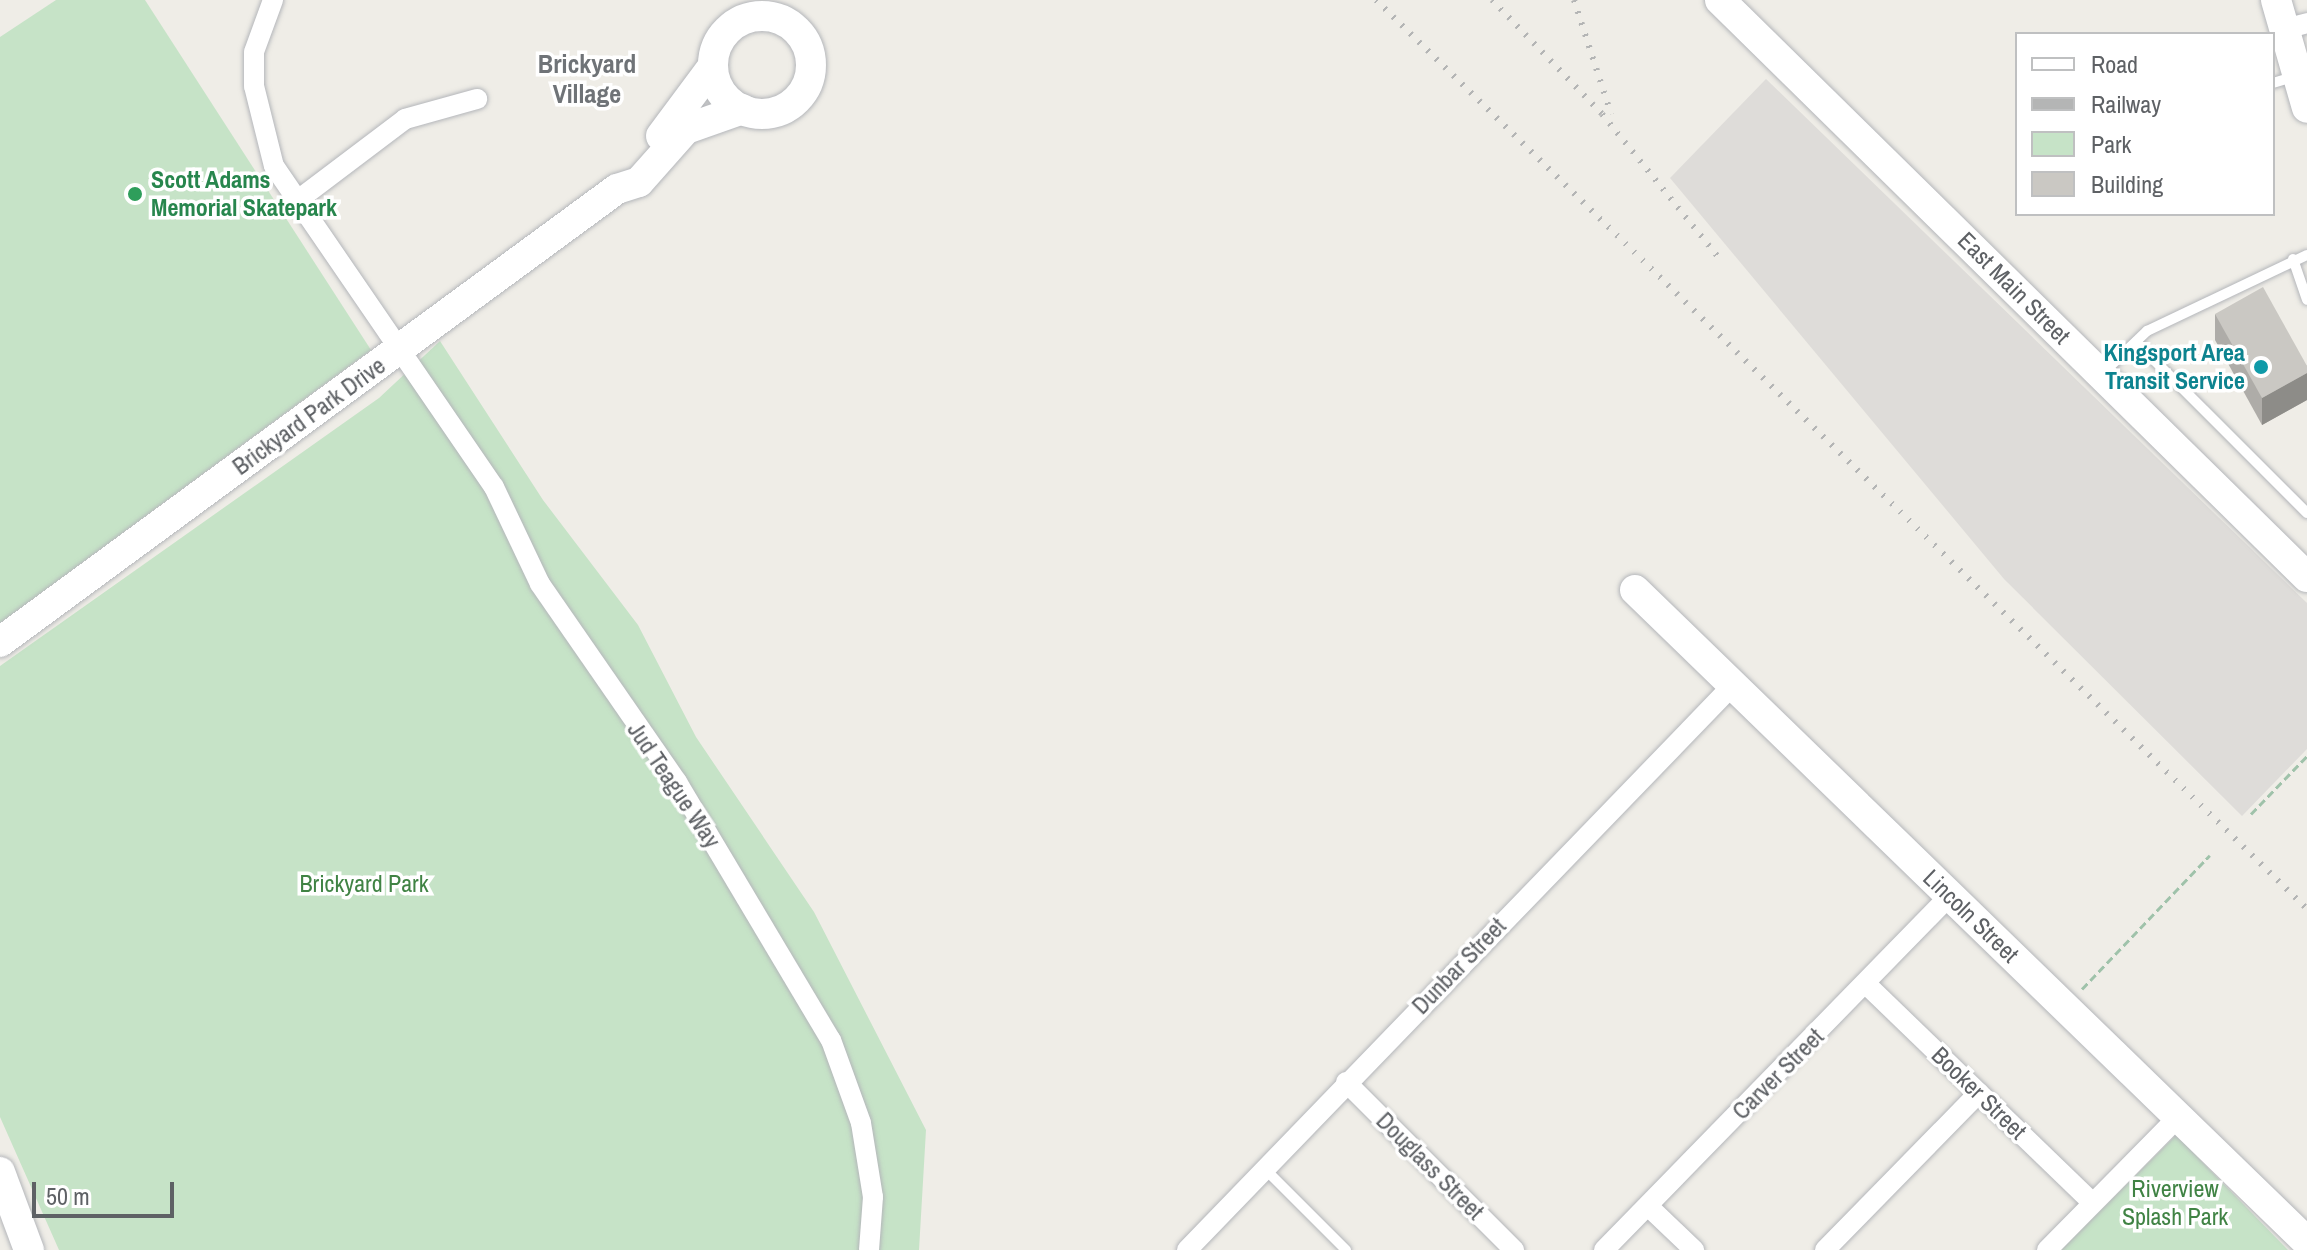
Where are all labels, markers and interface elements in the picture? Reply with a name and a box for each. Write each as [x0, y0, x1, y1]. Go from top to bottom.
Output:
legend [2015, 32, 2275, 216]
district label: Brickyard Village [538, 48, 636, 110]
text: Road [2091, 48, 2138, 80]
text: Railway [2091, 88, 2161, 120]
text: Park [2091, 128, 2131, 160]
place label: Scott Adams Memorial Skatepark [151, 166, 337, 222]
text: Building [2091, 168, 2163, 200]
marker: Scott Adams Memorial Skatepark [126, 185, 144, 203]
street label: East Main Street [1952, 226, 2076, 350]
place label: Kingsport Area Transit Service [2103, 339, 2245, 395]
street label: Brickyard Park Drive [227, 351, 391, 481]
marker: Kingsport Area Transit Service [2252, 358, 2270, 376]
street label: Jud Teague Way [621, 716, 727, 854]
street label: Lincoln Street [1917, 863, 2025, 969]
park label: Brickyard Park [299, 870, 429, 898]
street label: Dunbar Street [1406, 912, 1512, 1020]
street label: Carver Street [1726, 1022, 1830, 1126]
street label: Booker Street [1926, 1041, 2032, 1145]
street label: Douglass Street [1370, 1106, 1490, 1226]
scale bar [36, 1166, 178, 1216]
park label: Riverview Splash Park [2122, 1175, 2228, 1231]
text: 50 m [46, 1180, 90, 1212]

